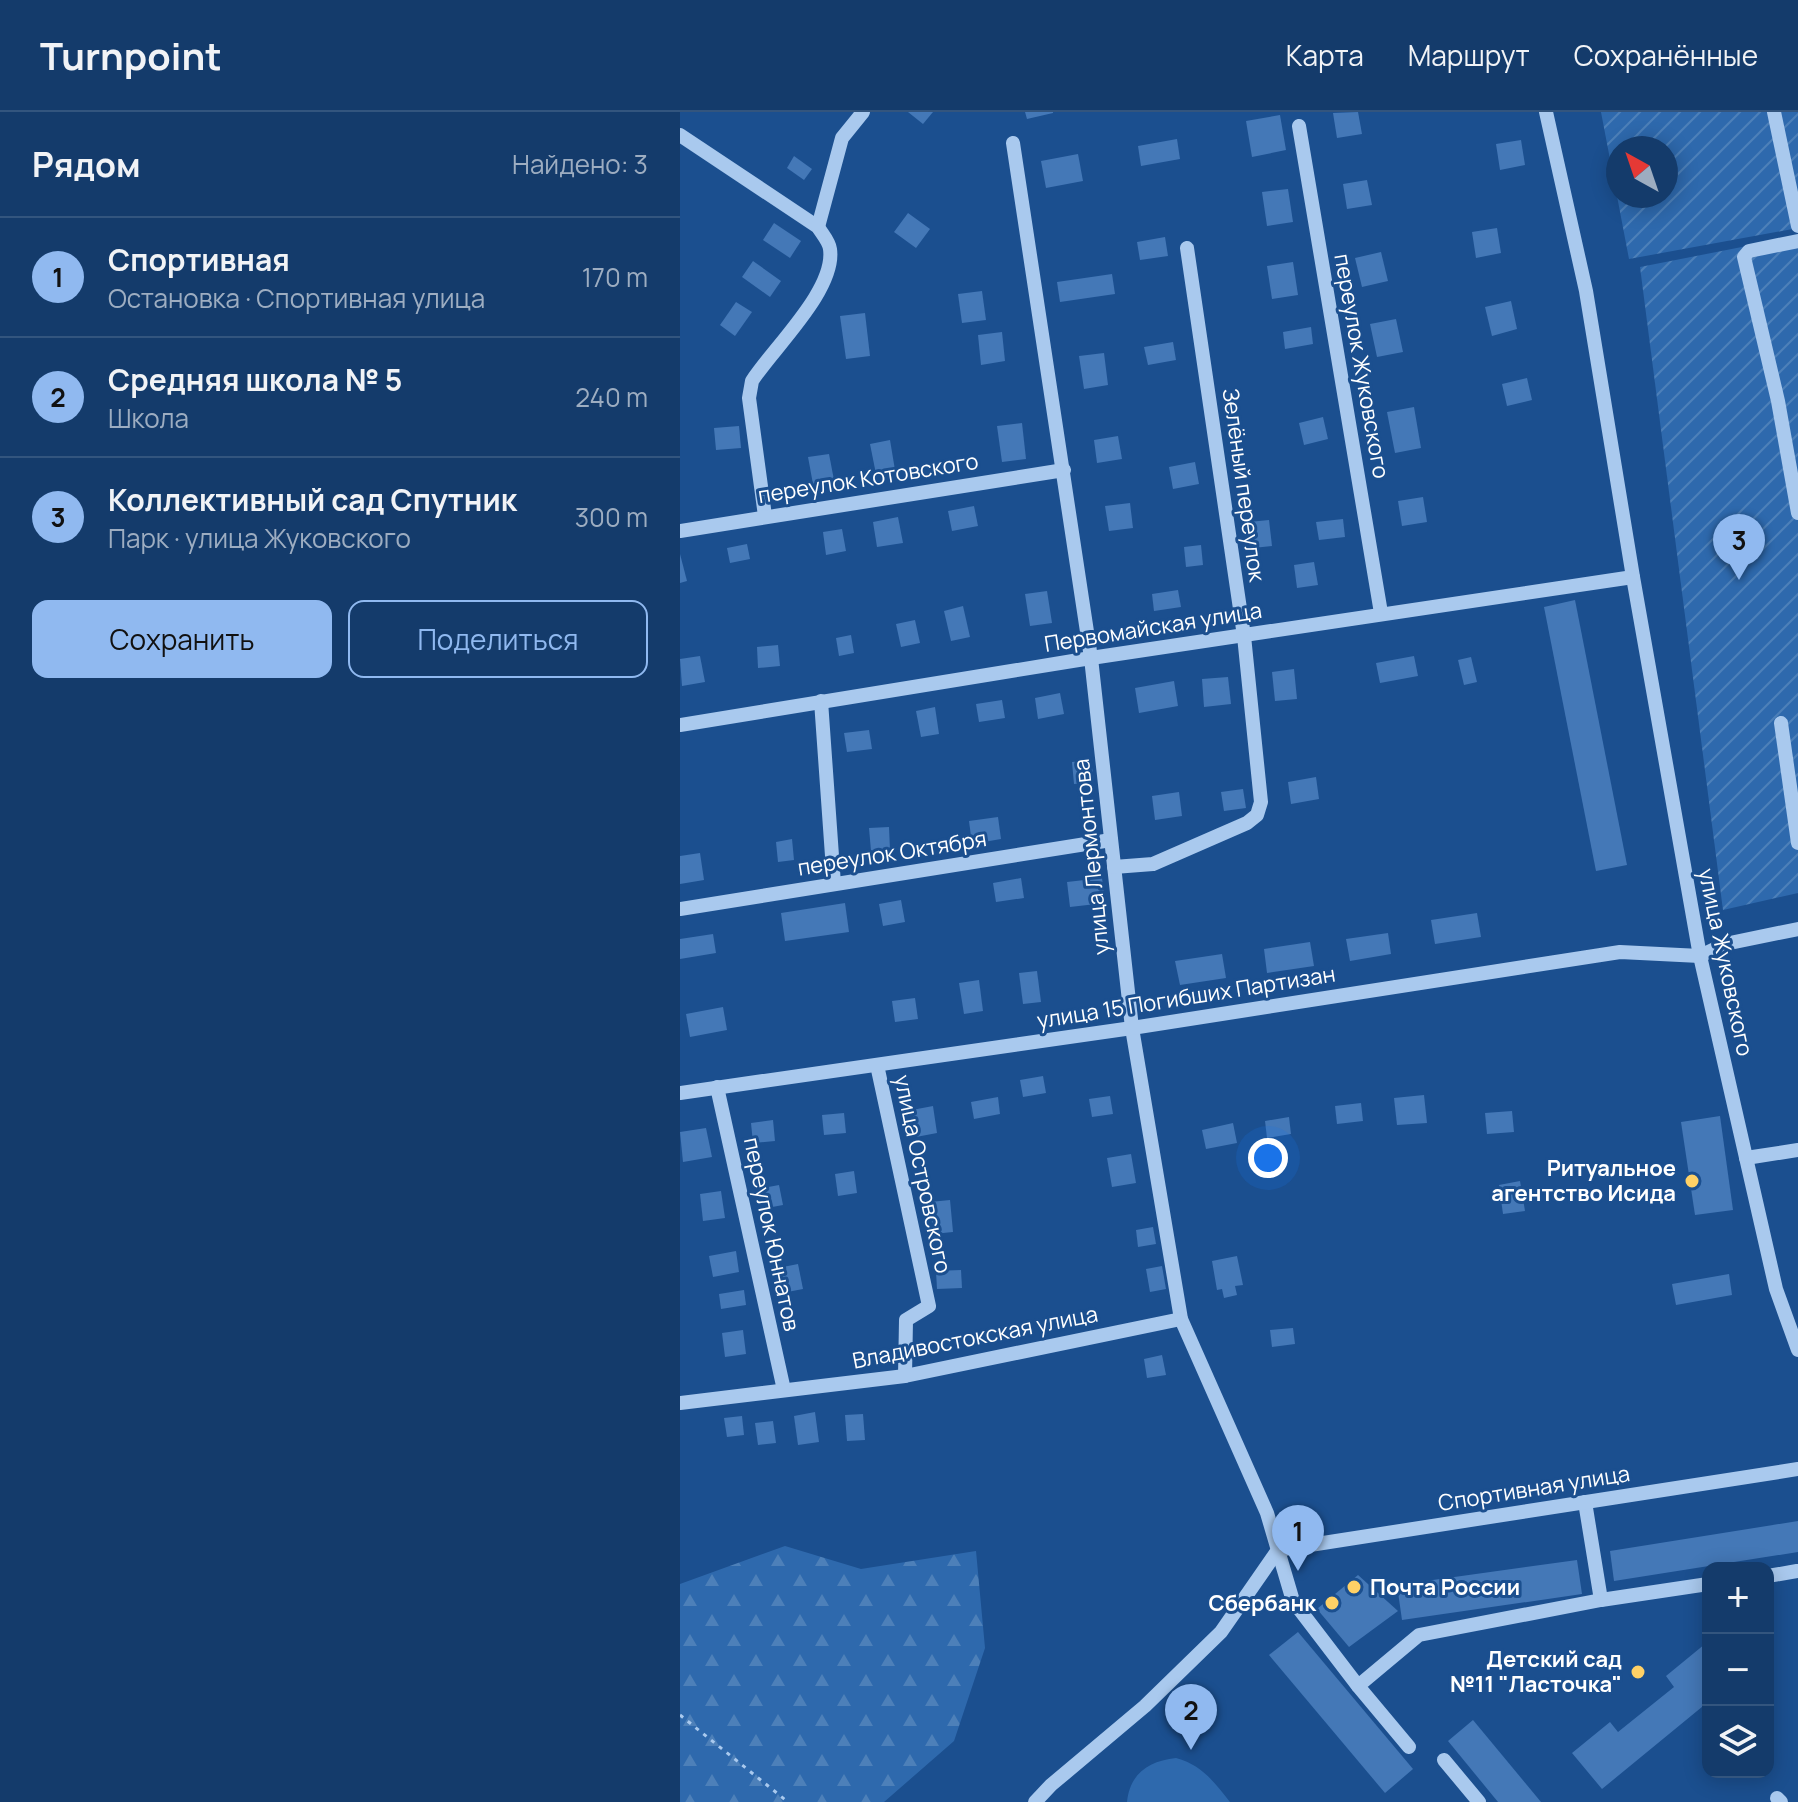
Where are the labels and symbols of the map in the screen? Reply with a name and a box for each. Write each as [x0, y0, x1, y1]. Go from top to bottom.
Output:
north arrow [1606, 136, 1678, 208]
street label: переулок Жуковского [1327, 251, 1397, 481]
street label: Зелёный переулок [1216, 386, 1273, 585]
street label: переулок Котовского [756, 446, 980, 510]
pin: 3 [1713, 514, 1765, 580]
street label: Первомайская улица [1042, 595, 1264, 659]
street label: улица Лермонтова [1066, 757, 1116, 957]
street label: переулок Октября [795, 823, 989, 883]
street label: улица Жуковского [1691, 865, 1761, 1059]
street label: улица 15 Погибших Партизан [1035, 959, 1337, 1035]
street label: улица Островского [887, 1072, 959, 1276]
street label: переулок Юннатов [737, 1134, 807, 1334]
your location [1248, 1138, 1288, 1178]
place label: Ритуальное агентство Исида [1491, 1153, 1676, 1208]
marker: Ритуальное агентство Исида [1683, 1172, 1701, 1190]
street label: Владивостокская улица [850, 1298, 1100, 1376]
street label: Спортивная улица [1436, 1458, 1632, 1518]
pin: 1 [1272, 1505, 1324, 1571]
place label: Почта России [1370, 1572, 1520, 1602]
marker: Почта России [1345, 1578, 1363, 1596]
place label: Сбербанк [1208, 1588, 1317, 1618]
marker: Сбербанк [1323, 1594, 1341, 1612]
place label: Детский сад №11 "Ласточка" [1450, 1644, 1622, 1699]
marker: Детский сад №11 "Ласточка" [1629, 1663, 1647, 1681]
pin: 2 [1165, 1684, 1217, 1750]

